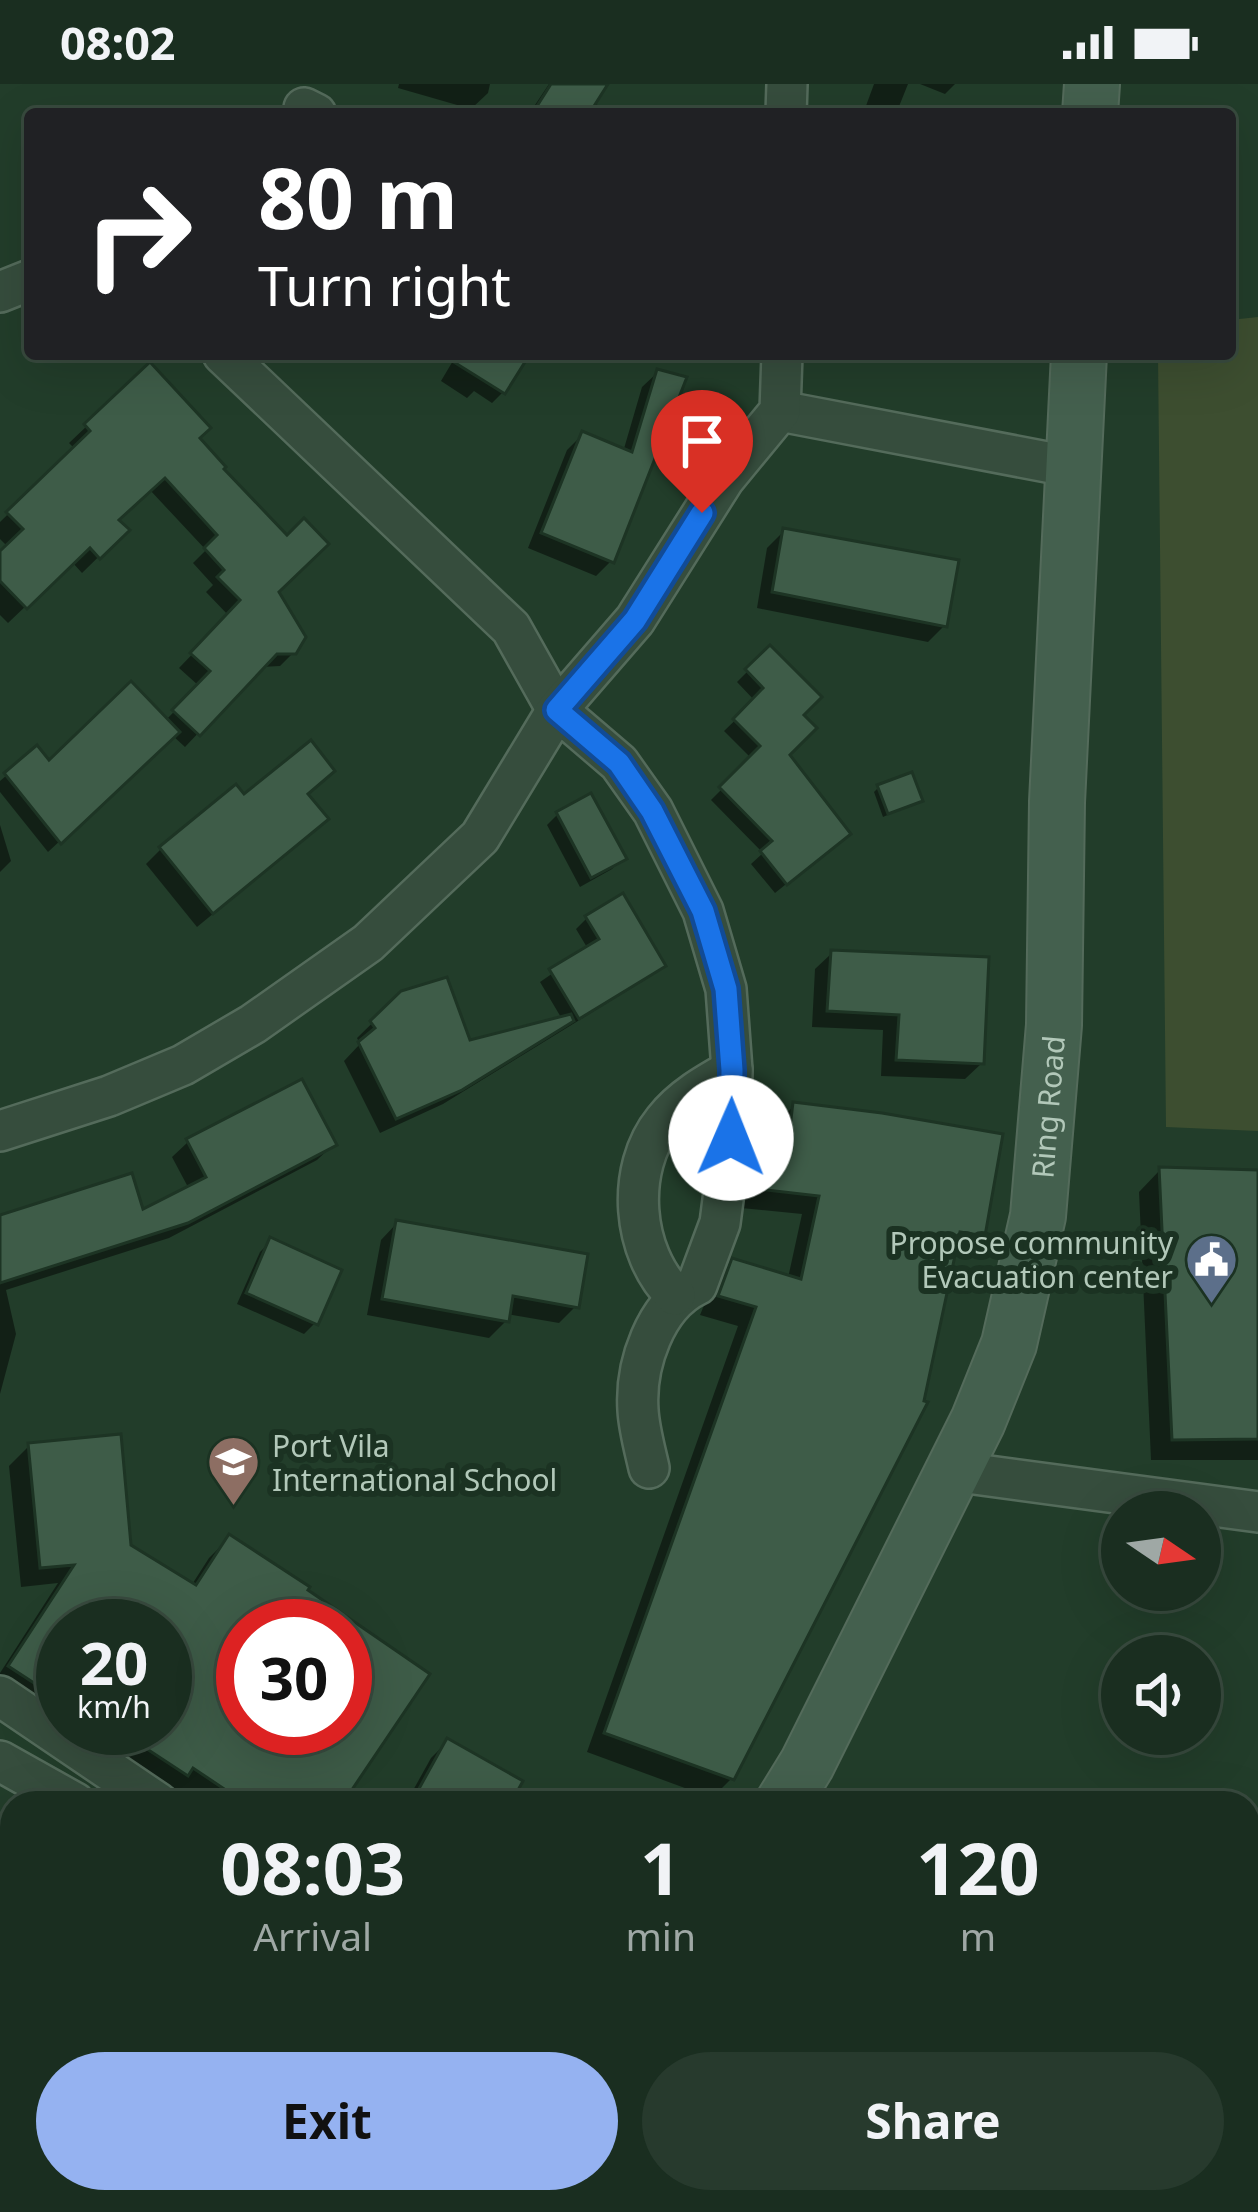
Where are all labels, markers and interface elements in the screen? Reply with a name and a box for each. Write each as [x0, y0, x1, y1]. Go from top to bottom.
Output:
text: 08:02 [60, 12, 176, 73]
text: 80 m [258, 139, 458, 254]
icon: right [60, 156, 216, 312]
text: Turn right [258, 248, 511, 322]
pin [651, 390, 753, 513]
icon: arrive [669, 408, 735, 474]
street label: Ring Road [1021, 1034, 1074, 1180]
position arrow [668, 1075, 794, 1201]
place label: Propose community Evacuation center [890, 1222, 1174, 1297]
public building icon: Propose community Evacuation center [1184, 1231, 1240, 1305]
place label: Port Vila International School [272, 1425, 557, 1500]
school or university icon: Port Vila International School [205, 1434, 261, 1508]
north arrow [1101, 1491, 1221, 1611]
map controls [1101, 1491, 1221, 1755]
speed limit sign: 30 [216, 1599, 372, 1755]
text: 20 [80, 1621, 148, 1703]
button: sound [1101, 1635, 1221, 1755]
text: km/h [77, 1686, 151, 1727]
text: 08:03 [220, 1818, 405, 1916]
text: 1 [640, 1818, 681, 1916]
text: 120 [916, 1818, 1040, 1916]
text: Arrival [253, 1909, 372, 1962]
text: min [625, 1909, 696, 1962]
text: m [960, 1909, 996, 1962]
button: Exit [36, 2052, 618, 2190]
button: Share [642, 2052, 1224, 2190]

